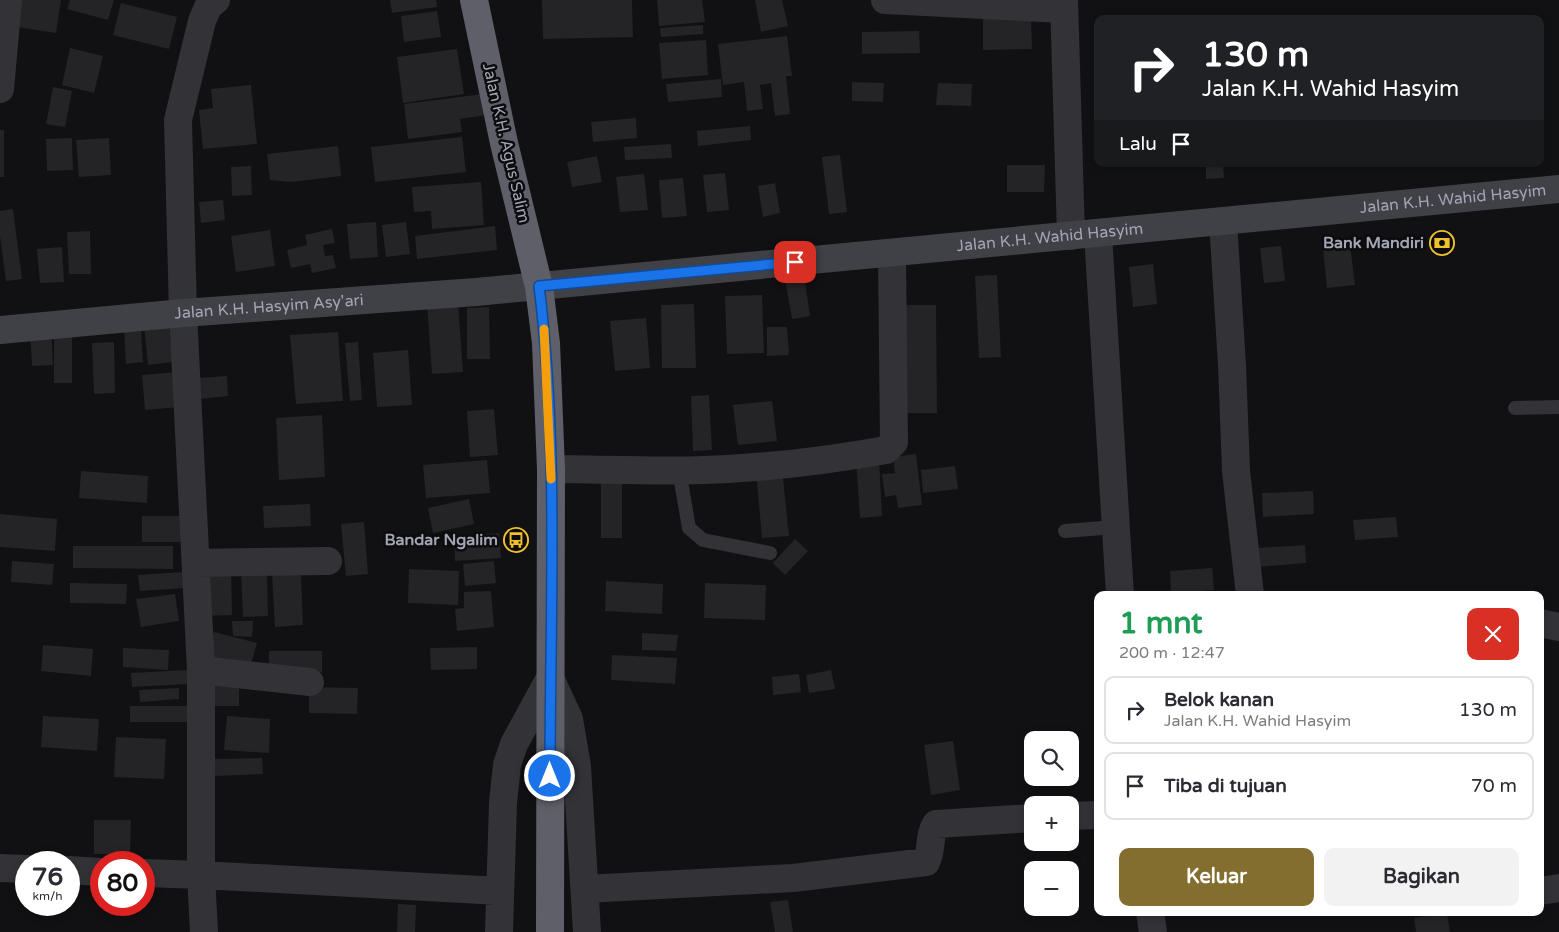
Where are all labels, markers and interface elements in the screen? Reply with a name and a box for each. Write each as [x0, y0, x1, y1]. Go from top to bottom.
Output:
text: 130 m [1202, 34, 1309, 76]
icon: right [1119, 35, 1184, 100]
street label: Jalan K.H. Agus Salim [478, 61, 534, 225]
text: Jalan K.H. Wahid Hasyim [1202, 76, 1459, 102]
icon: arrive [1167, 130, 1195, 158]
text: Lalu [1119, 133, 1157, 155]
street label: Jalan K.H. Wahid Hasyim [1359, 180, 1547, 218]
street label: Jalan K.H. Wahid Hasyim [956, 219, 1144, 256]
bank icon: Bank Mandiri [1429, 230, 1455, 256]
place label: Bank Mandiri [1323, 233, 1424, 253]
pin [774, 241, 816, 283]
icon: arrive [781, 248, 809, 276]
street label: Jalan K.H. Hasyim Asy'ari [173, 290, 364, 324]
bus stop icon: Bandar Ngalim [503, 527, 529, 553]
place label: Bandar Ngalim [384, 530, 498, 550]
text: 1 mnt [1119, 605, 1203, 642]
button: close [1467, 608, 1519, 660]
text: 200 m · 12:47 [1119, 643, 1225, 663]
text: Belok kanan [1164, 689, 1274, 711]
icon: right [1121, 696, 1149, 724]
text: 130 m [1459, 699, 1517, 721]
text: Jalan K.H. Wahid Hasyim [1164, 711, 1351, 731]
map controls [1024, 731, 1079, 916]
button: search [1024, 731, 1079, 786]
position arrow [523, 749, 575, 801]
icon: arrive [1121, 772, 1149, 800]
text: Tiba di tujuan [1164, 775, 1287, 797]
text: 70 m [1471, 775, 1517, 797]
button: + [1024, 796, 1079, 851]
button: Keluar [1119, 848, 1314, 906]
button: Bagikan [1324, 848, 1519, 906]
speed limit sign: 80 [90, 851, 155, 916]
button: − [1024, 861, 1079, 916]
text: 76 [32, 862, 63, 892]
text: km/h [32, 889, 63, 903]

